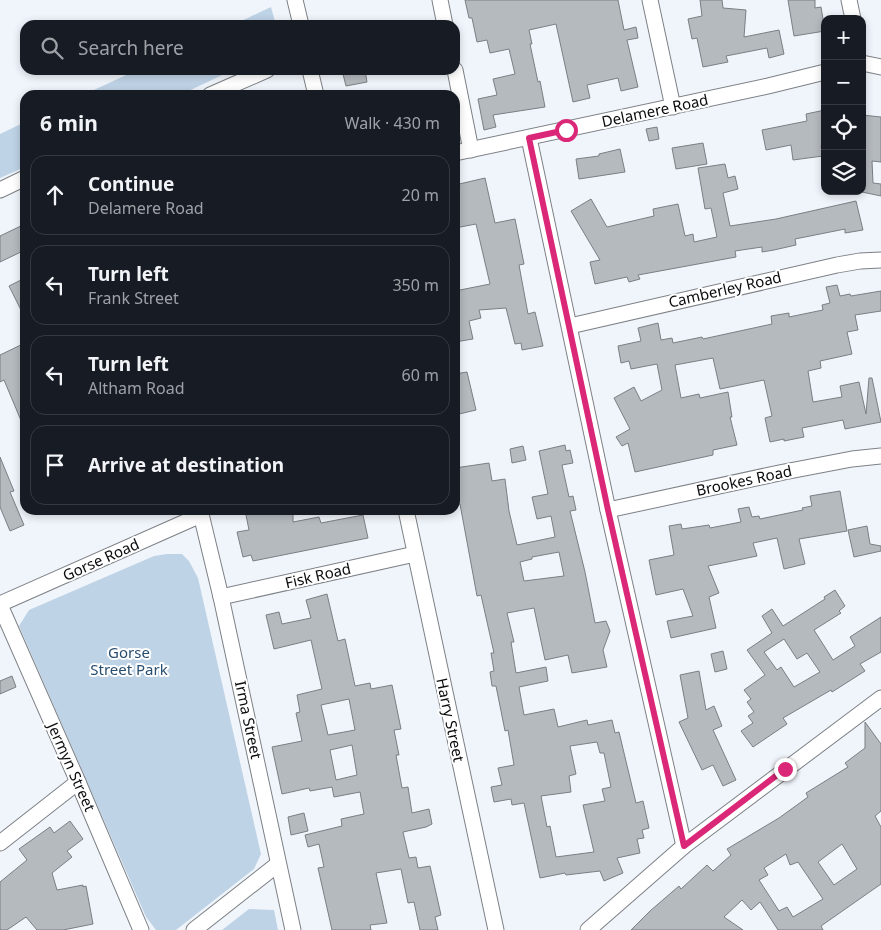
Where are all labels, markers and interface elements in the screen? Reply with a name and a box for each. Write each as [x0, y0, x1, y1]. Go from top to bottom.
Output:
map controls [821, 15, 866, 195]
button: + [821, 15, 866, 60]
search box [20, 20, 460, 75]
icon: search [38, 34, 66, 62]
text: Search here [78, 35, 184, 61]
button: − [821, 60, 866, 105]
street label: Delamere Road [600, 89, 710, 131]
button: locate [821, 105, 866, 150]
text: 6 min [40, 109, 98, 137]
text: Walk · 430 m [345, 112, 440, 134]
route start [555, 119, 578, 142]
button: layers [821, 150, 866, 195]
text: Continue [88, 171, 174, 197]
icon: ahead [41, 181, 69, 209]
text: 20 m [402, 184, 439, 206]
text: Delamere Road [88, 197, 204, 219]
text: Turn left [88, 261, 169, 287]
street label: Camberley Road [666, 266, 783, 312]
icon: left [41, 271, 69, 299]
text: 350 m [392, 274, 439, 296]
text: Frank Street [88, 287, 179, 309]
text: Turn left [88, 351, 169, 377]
icon: left [41, 361, 69, 389]
text: 60 m [402, 364, 439, 386]
text: Altham Road [88, 377, 185, 399]
icon: arrive [41, 451, 69, 479]
text: Arrive at destination [88, 452, 284, 478]
street label: Brookes Road [694, 460, 794, 500]
street label: Gorse Road [59, 533, 142, 585]
street label: Fisk Road [283, 558, 353, 592]
park label: Gorse Street Park [90, 642, 168, 679]
street label: Harry Street [432, 676, 470, 764]
street label: Irma Street [231, 679, 267, 761]
street label: Jermyn Street [43, 717, 101, 815]
route end [774, 758, 797, 781]

